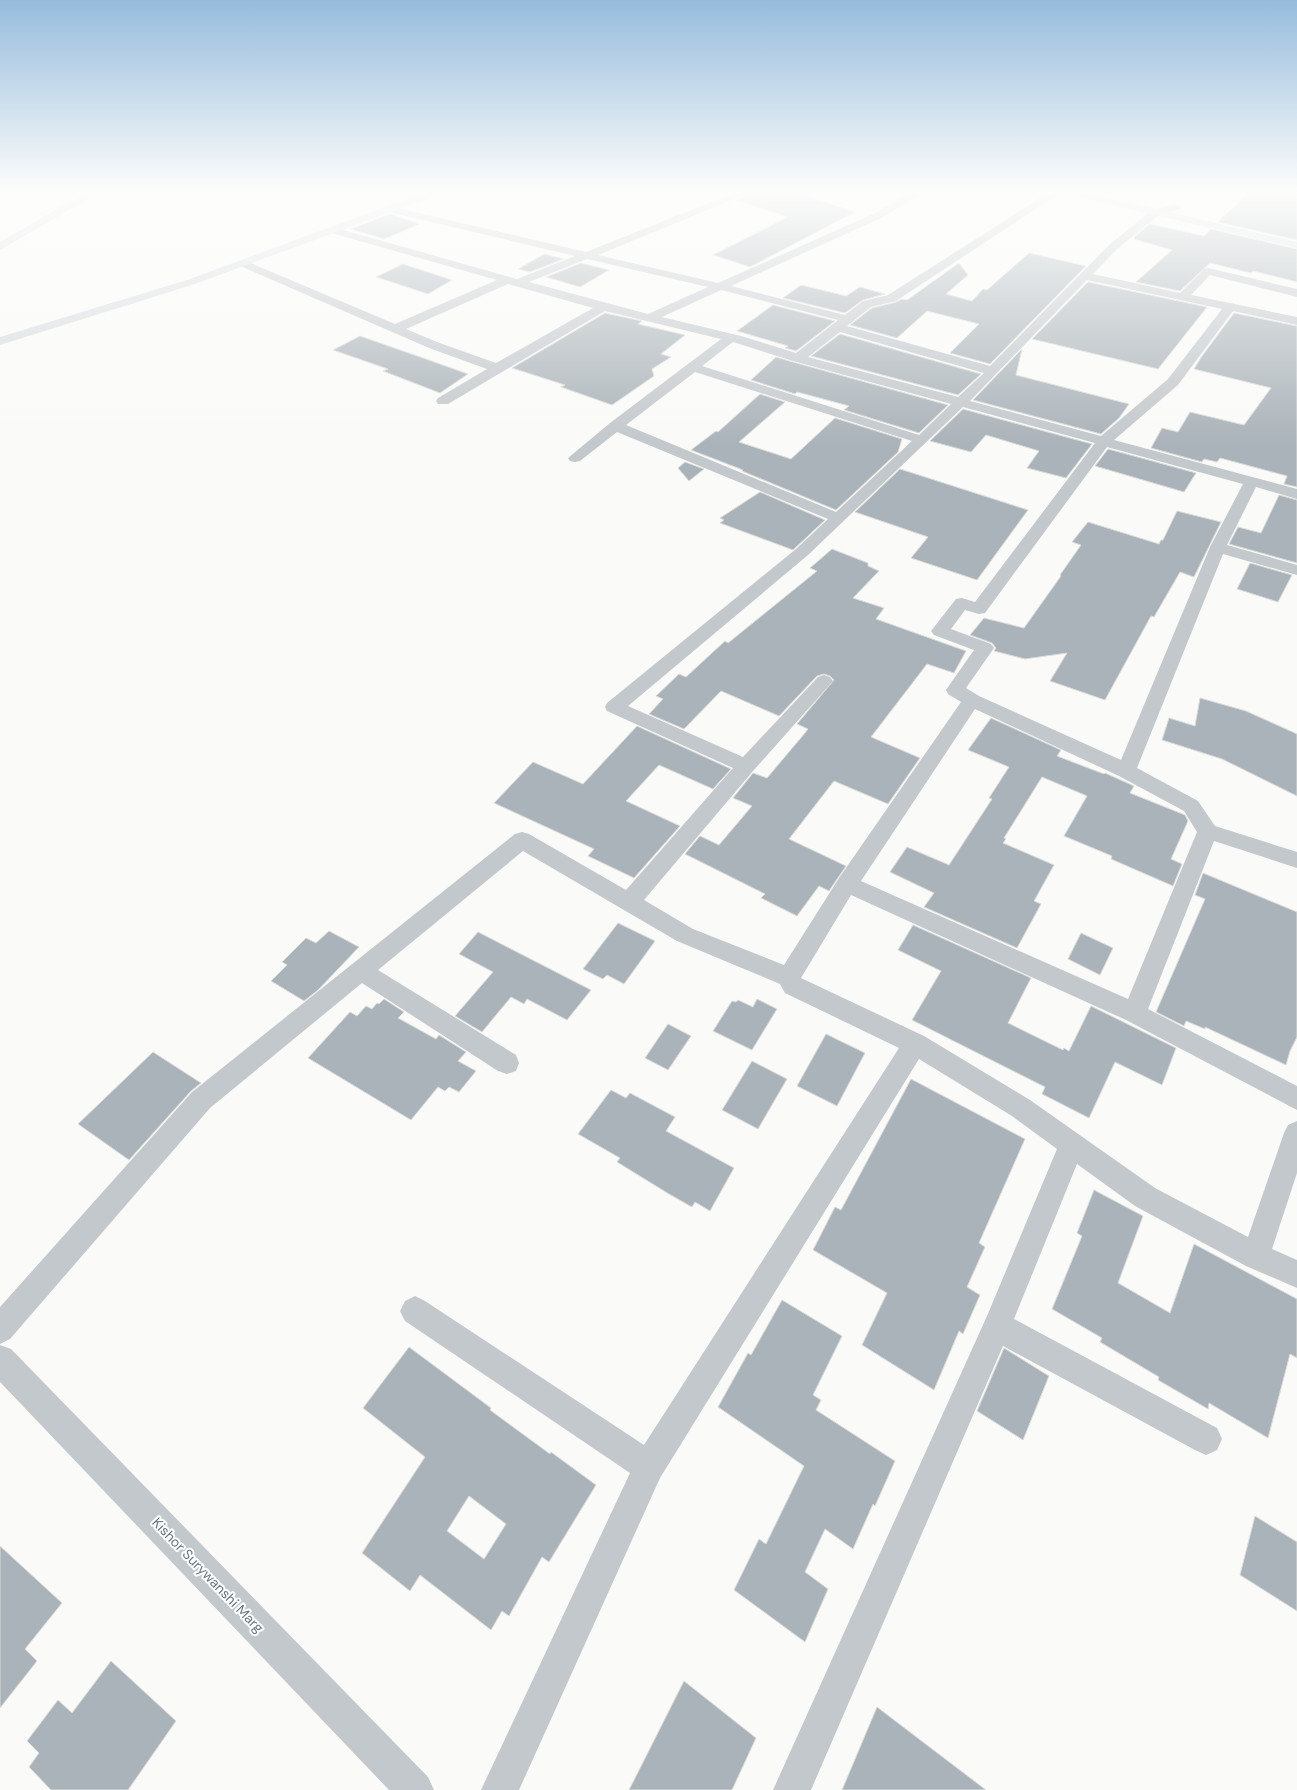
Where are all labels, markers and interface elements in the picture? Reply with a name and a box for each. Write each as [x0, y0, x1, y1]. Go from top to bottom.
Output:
street label: Kishor Surywanshi Marg [148, 1514, 268, 1637]

